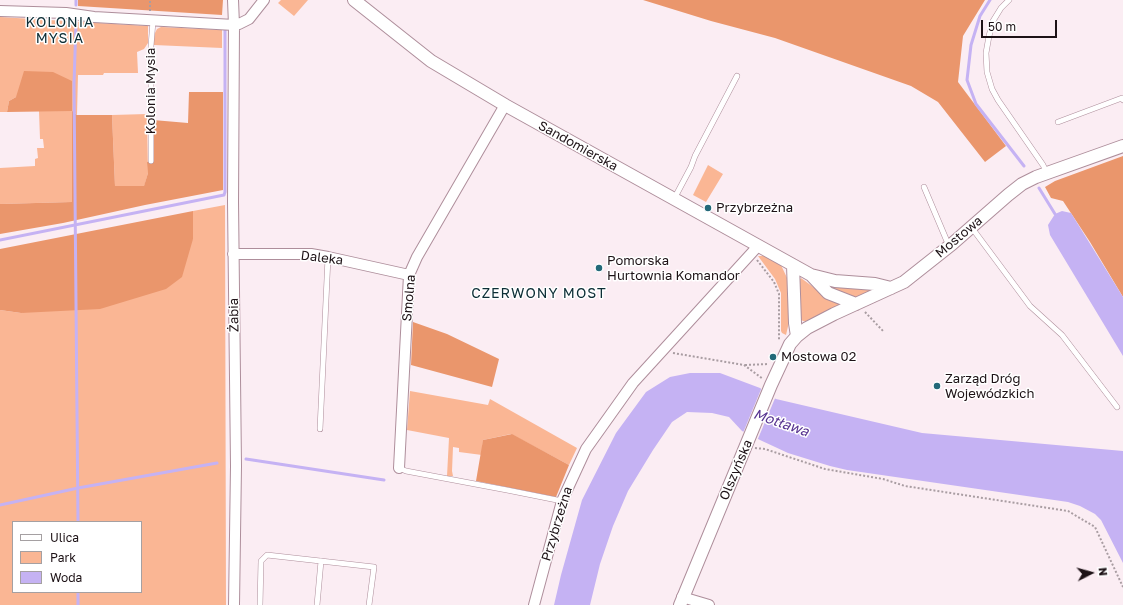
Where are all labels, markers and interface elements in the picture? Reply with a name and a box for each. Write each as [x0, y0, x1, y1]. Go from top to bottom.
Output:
scale bar [983, 12, 1059, 38]
district label: KOLONIA MYSIA [26, 15, 94, 48]
text: 50 m [988, 19, 1016, 34]
street label: Kolonia Mysia [143, 48, 159, 134]
street label: Sandomierska [536, 118, 620, 174]
place label: Przybrzeżna [716, 200, 793, 216]
marker: Przybrzeżna [703, 203, 713, 213]
street label: Mostowa [932, 213, 986, 261]
street label: Daleka [300, 248, 344, 268]
place label: Pomorska Hurtownia Komandor [607, 253, 740, 284]
marker: Pomorska Hurtownia Komandor [594, 263, 604, 273]
street label: Smolna [399, 274, 419, 322]
district label: CZERWONY MOST [471, 286, 607, 302]
street label: Żabia [226, 298, 242, 332]
place label: Mostowa 02 [781, 349, 856, 365]
marker: Mostowa 02 [768, 352, 778, 362]
place label: Zarząd Dróg Wojewódzkich [945, 371, 1034, 402]
marker: Zarząd Dróg Wojewódzkich [932, 381, 942, 391]
water label: Motława [751, 406, 811, 440]
street label: Olszyńska [716, 437, 756, 503]
street label: Przybrzeżna [538, 485, 576, 563]
legend [12, 521, 142, 593]
text: Ulica [50, 530, 79, 545]
text: Park [50, 550, 76, 565]
north arrow [1071, 553, 1111, 593]
text: N [1097, 567, 1110, 577]
text: Woda [50, 570, 82, 585]

